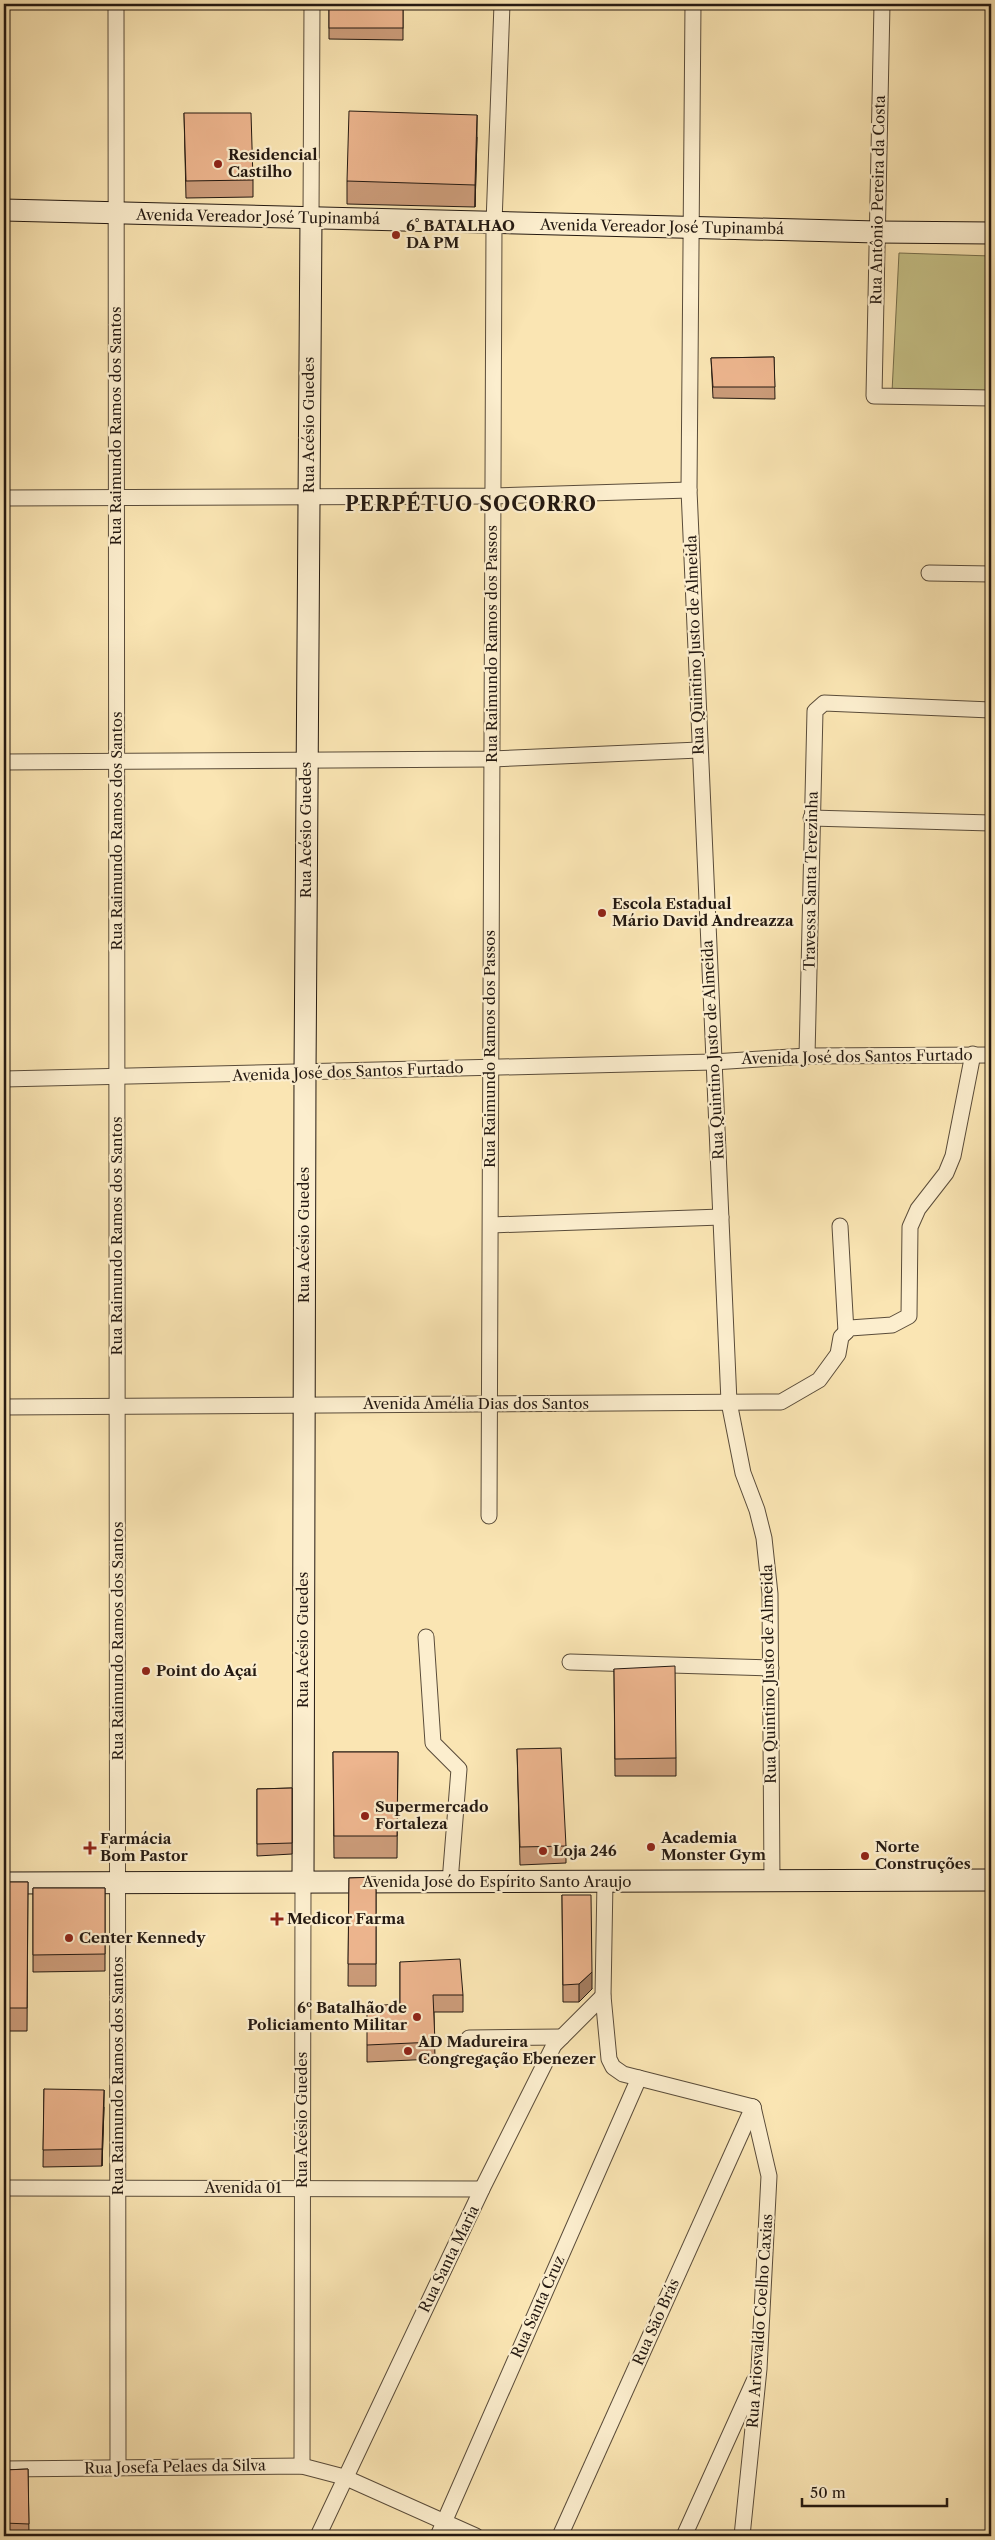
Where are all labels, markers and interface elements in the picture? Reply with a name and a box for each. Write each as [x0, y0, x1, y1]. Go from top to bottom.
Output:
street label: Rua Antônio Pereira da Costa [866, 95, 889, 305]
place label: Residencial Castilho [228, 145, 318, 181]
marker: Residencial Castilho [212, 158, 224, 170]
street label: Avenida Vereador José Tupinambá [135, 205, 380, 228]
street label: Avenida Vereador José Tupinambá [539, 215, 784, 238]
place label: 6° BATALHAO DA PM [406, 216, 515, 252]
marker: 6° BATALHAO DA PM [390, 229, 402, 241]
street label: Rua Raimundo Ramos dos Santos [106, 307, 125, 545]
street label: Rua Acésio Guedes [299, 357, 318, 493]
district label: PERPÉTUO SOCORRO [345, 491, 597, 516]
street label: Rua Raimundo Ramos dos Passos [482, 525, 501, 763]
street label: Rua Quintino Justo de Almeida [681, 535, 708, 755]
street label: Rua Raimundo Ramos dos Santos [107, 712, 126, 950]
street label: Rua Acésio Guedes [296, 762, 315, 898]
street label: Travessa Santa Terezinha [799, 791, 822, 971]
place label: Escola Estadual Mário David Andreazza [612, 894, 794, 930]
marker: Escola Estadual Mário David Andreazza [596, 907, 608, 919]
street label: Rua Raimundo Ramos dos Passos [480, 930, 499, 1168]
street label: Rua Quintino Justo de Almeida [697, 940, 728, 1160]
street label: Avenida José dos Santos Furtado [740, 1045, 973, 1068]
street label: Avenida José dos Santos Furtado [231, 1058, 464, 1085]
street label: Rua Raimundo Ramos dos Santos [107, 1117, 126, 1355]
street label: Rua Acésio Guedes [294, 1167, 313, 1303]
street label: Avenida Amélia Dias dos Santos [362, 1394, 589, 1413]
street label: Rua Raimundo Ramos dos Santos [108, 1522, 127, 1760]
street label: Rua Quintino Justo de Almeida [757, 1564, 780, 1784]
street label: Rua Acésio Guedes [293, 1572, 312, 1708]
place label: Point do Açaí [156, 1661, 258, 1680]
marker: Point do Açaí [140, 1665, 152, 1677]
place label: Supermercado Fortaleza [375, 1797, 488, 1833]
marker: Supermercado Fortaleza [359, 1810, 371, 1822]
place label: Academia Monster Gym [660, 1828, 766, 1864]
place label: Farmácia Bom Pastor [100, 1829, 188, 1865]
place label: Norte Construções [875, 1837, 971, 1873]
place label: Loja 246 [553, 1841, 617, 1860]
marker: Academia Monster Gym [645, 1841, 657, 1853]
marker: Farmácia Bom Pastor [84, 1842, 96, 1854]
marker: Loja 246 [537, 1845, 549, 1857]
marker: Norte Construções [859, 1850, 871, 1862]
street label: Avenida José do Espírito Santo Araujo [362, 1872, 631, 1891]
place label: Medicor Farma [287, 1909, 405, 1928]
marker: Medicor Farma [271, 1913, 283, 1925]
place label: Center Kennedy [79, 1928, 206, 1947]
marker: Center Kennedy [63, 1932, 75, 1944]
street label: Rua Raimundo Ramos dos Santos [108, 1957, 127, 2195]
place label: 6º Batalhão de Policiamento Militar [247, 1998, 408, 2034]
marker: 6º Batalhão de Policiamento Militar [411, 2011, 423, 2023]
place label: AD Madureira Congregação Ebenezer [417, 2032, 596, 2068]
marker: AD Madureira Congregação Ebenezer [402, 2045, 414, 2057]
street label: Rua Acésio Guedes [292, 2052, 311, 2188]
street label: Avenida 01 [204, 2178, 282, 2197]
street label: Rua Santa Maria [414, 2202, 483, 2315]
street label: Rua Ariosvaldo Coelho Caxias [743, 2213, 776, 2429]
street label: Rua Santa Cruz [506, 2252, 569, 2361]
street label: Rua São Brás [628, 2275, 683, 2368]
street label: Rua Josefa Pelaes da Silva [84, 2455, 266, 2478]
scale bar [802, 2475, 948, 2507]
text: 50 m [810, 2483, 846, 2502]

